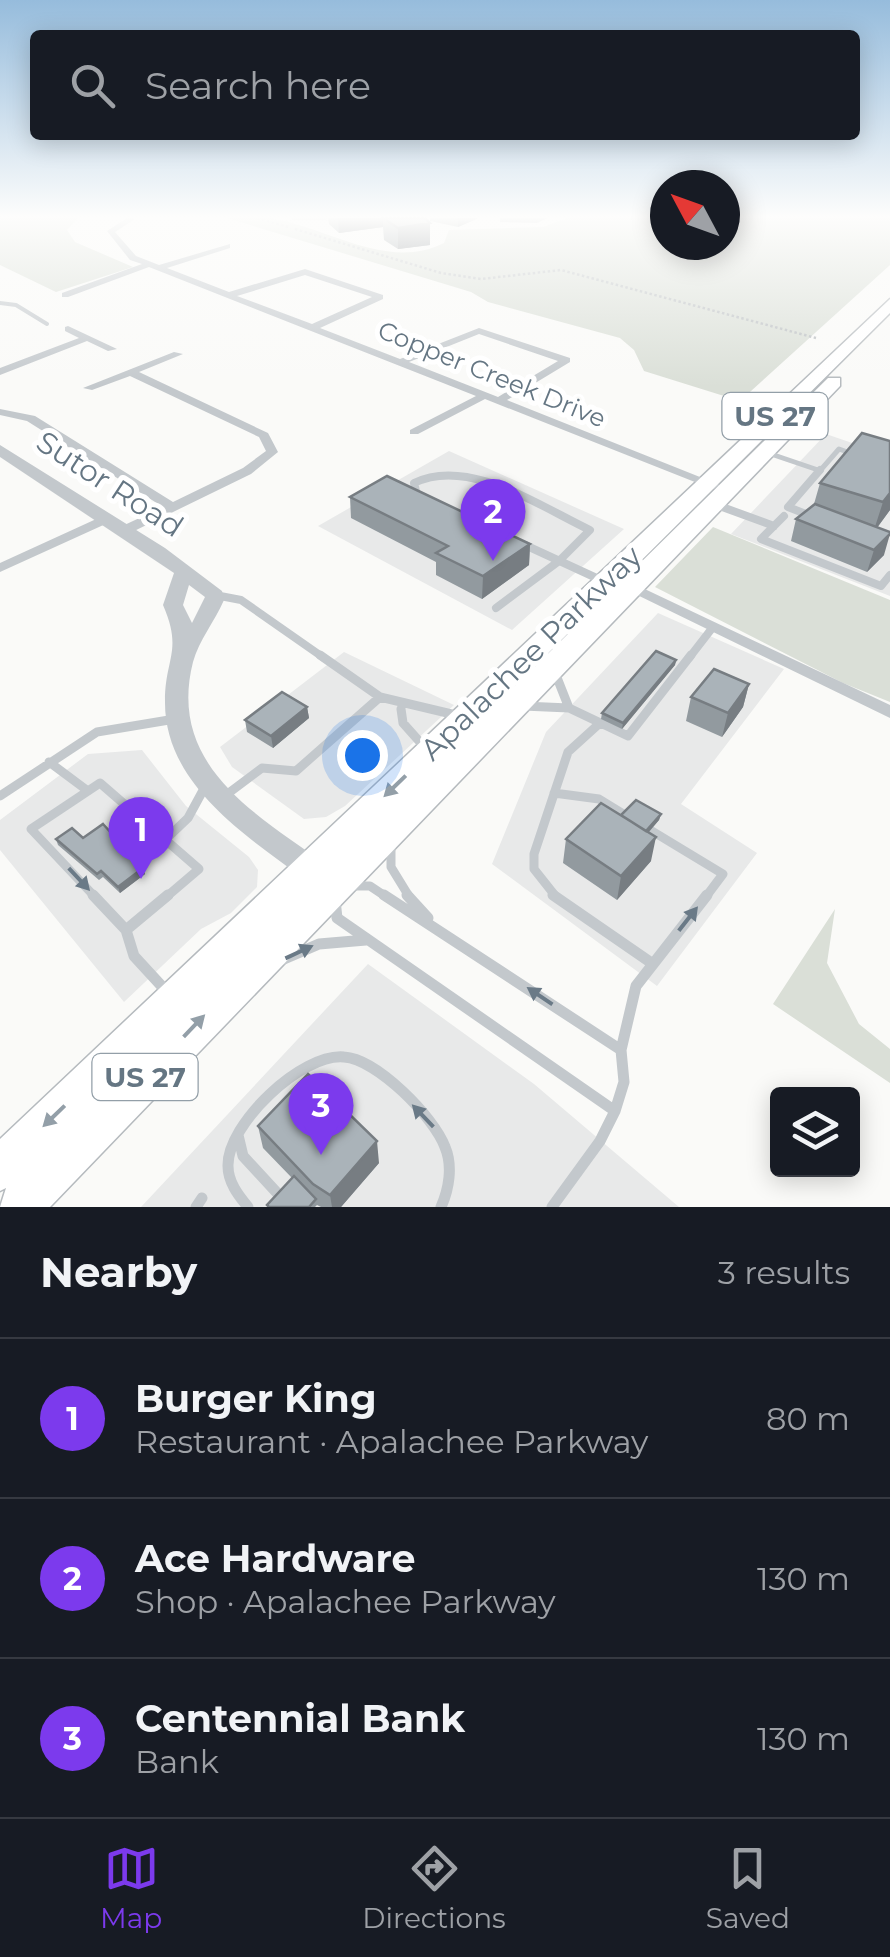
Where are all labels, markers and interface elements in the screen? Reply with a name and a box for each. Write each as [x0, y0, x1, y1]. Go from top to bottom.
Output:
search box [30, 30, 860, 140]
icon: search [65, 58, 120, 113]
text: Search here [145, 62, 371, 109]
north arrow [650, 170, 740, 260]
street label: Copper Creek Drive [374, 315, 610, 433]
road number: US 27 [722, 393, 828, 439]
street label: Sutor Road [30, 423, 190, 545]
pin: 2 [460, 478, 526, 561]
street label: Apalachee Parkway [413, 537, 650, 768]
your location [337, 730, 388, 781]
one-way arrow [383, 773, 407, 797]
pin: 1 [108, 796, 174, 879]
one-way arrow [67, 867, 90, 891]
one-way arrow [677, 906, 698, 931]
one-way arrow [284, 944, 314, 960]
one-way arrow [526, 987, 554, 1005]
one-way arrow [182, 1015, 206, 1039]
road number: US 27 [92, 1054, 198, 1100]
pin: 3 [288, 1072, 354, 1155]
map controls [770, 1087, 860, 1177]
button: layers [770, 1087, 860, 1177]
one-way arrow [43, 1104, 67, 1128]
one-way arrow [412, 1104, 435, 1128]
text: Nearby [40, 1246, 197, 1298]
text: 3 results [718, 1253, 850, 1292]
text: Burger King [135, 1375, 377, 1422]
text: 1 [66, 1399, 79, 1438]
text: 80 m [766, 1399, 850, 1438]
text: Restaurant · Apalachee Parkway [135, 1422, 648, 1461]
text: Ace Hardware [135, 1535, 416, 1582]
text: 2 [63, 1559, 82, 1598]
text: 130 m [757, 1559, 850, 1598]
text: Shop · Apalachee Parkway [135, 1582, 556, 1621]
text: Centennial Bank [135, 1695, 465, 1742]
text: 3 [63, 1719, 82, 1758]
text: 130 m [757, 1719, 850, 1758]
text: Bank [135, 1742, 219, 1781]
tab: Map [100, 1841, 162, 1935]
tab: Directions [362, 1841, 506, 1935]
tab: Saved [706, 1841, 790, 1935]

